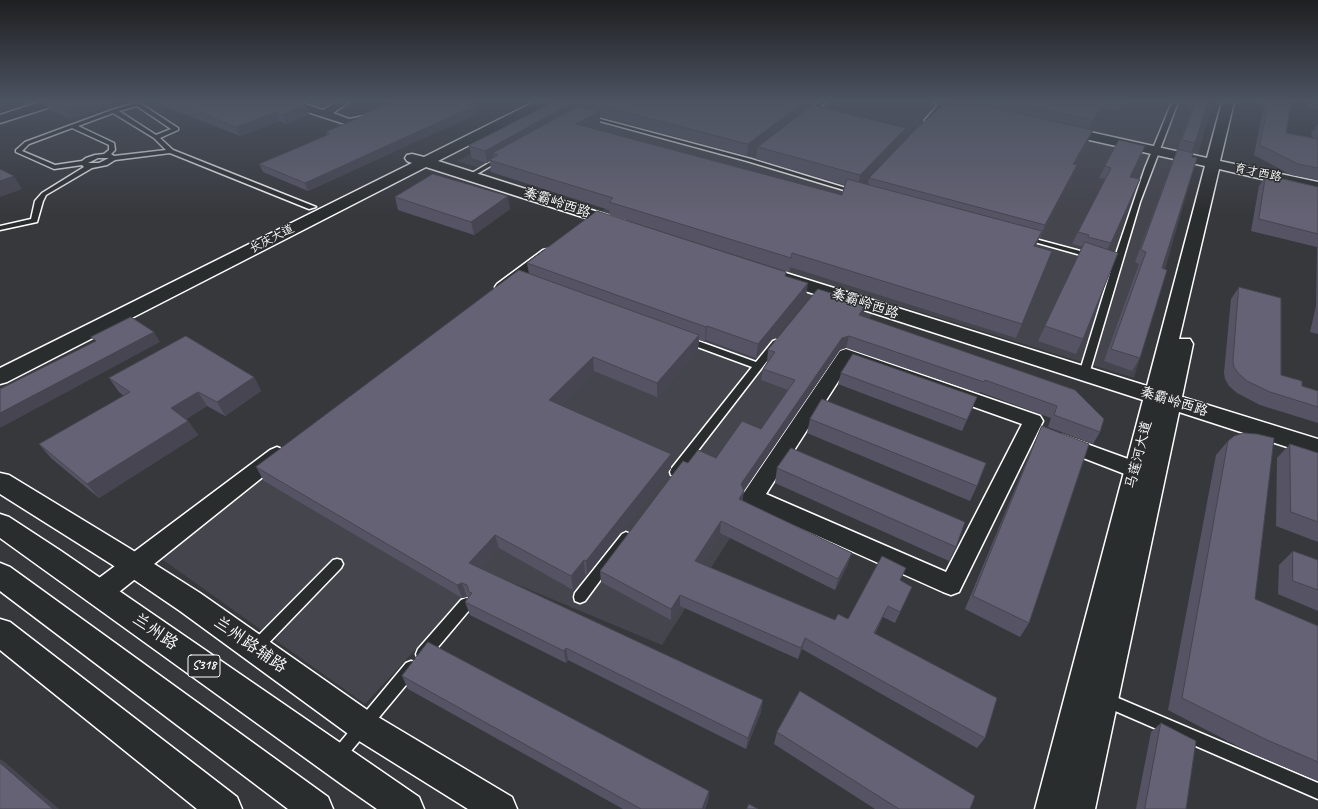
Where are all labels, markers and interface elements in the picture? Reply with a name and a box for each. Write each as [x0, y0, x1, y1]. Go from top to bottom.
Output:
street label: 育才西路 [1233, 161, 1283, 185]
street label: 秦霸岭西路 [521, 184, 593, 222]
street label: 长庆大道 [247, 222, 297, 256]
street label: 秦霸岭西路 [829, 285, 901, 323]
street label: 秦霸岭西路 [1138, 384, 1210, 420]
street label: 马莲河大道 [1122, 419, 1156, 491]
street label: 兰州路 [128, 609, 182, 655]
street label: 兰州路辅路 [209, 612, 291, 678]
road number: S318 [188, 655, 220, 677]

